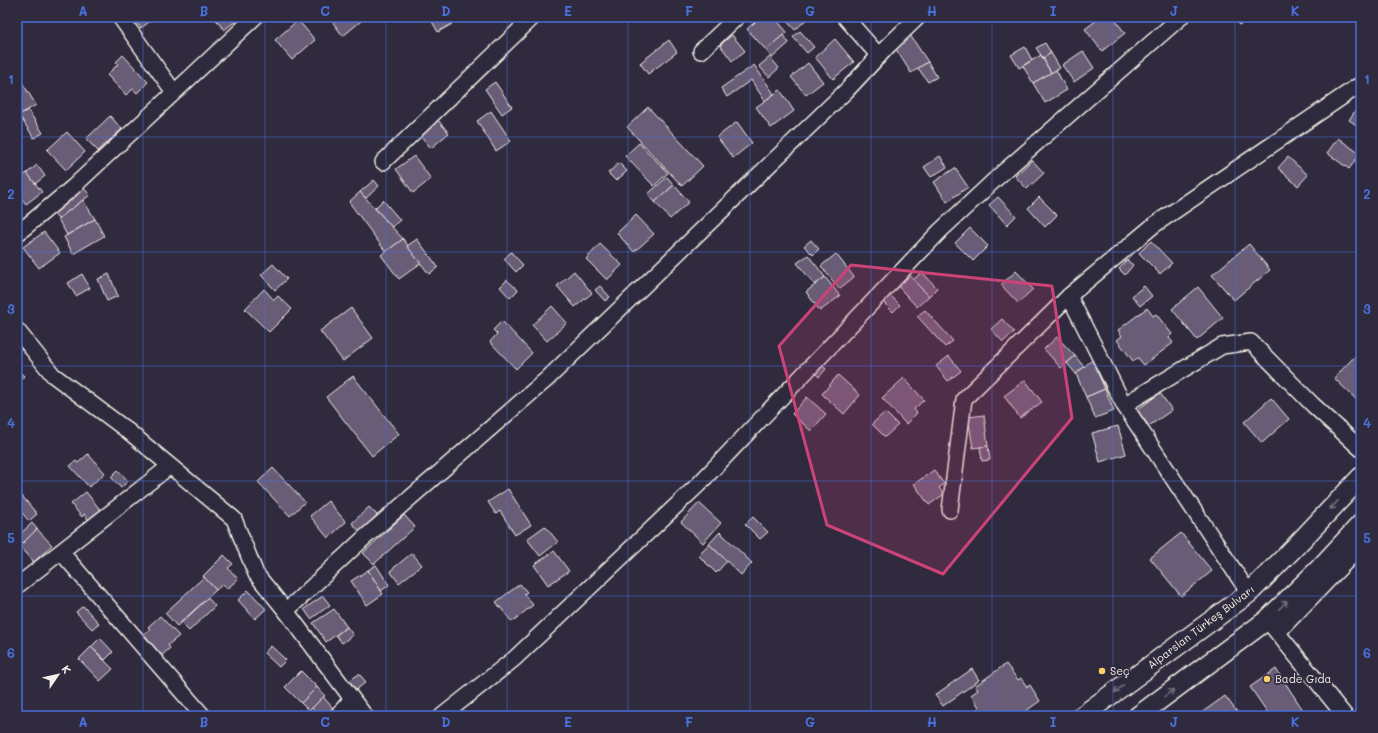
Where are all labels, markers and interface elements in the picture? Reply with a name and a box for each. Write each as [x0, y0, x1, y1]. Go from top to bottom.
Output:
text: A [78, 2, 88, 19]
text: B [200, 2, 209, 19]
text: C [320, 2, 330, 19]
text: D [441, 2, 451, 19]
text: E [564, 2, 572, 19]
text: F [685, 2, 693, 19]
text: G [805, 2, 815, 19]
text: H [927, 2, 937, 19]
text: I [1050, 2, 1057, 19]
text: J [1170, 2, 1178, 19]
text: K [1291, 2, 1300, 19]
text: 1 [8, 70, 14, 87]
text: 1 [1364, 70, 1370, 87]
text: 2 [7, 185, 15, 202]
text: 2 [1363, 185, 1371, 202]
text: 3 [7, 300, 15, 317]
text: 3 [1363, 300, 1371, 317]
text: 4 [7, 414, 15, 431]
text: 4 [1363, 414, 1371, 431]
one-way arrow [1330, 500, 1339, 510]
text: 5 [7, 529, 15, 546]
text: 5 [1363, 529, 1371, 546]
street label: Alparslan Türkeş Bulvarı [1144, 581, 1257, 672]
one-way arrow [1278, 600, 1288, 610]
text: 6 [7, 644, 15, 661]
text: 6 [1363, 644, 1371, 661]
north arrow [38, 655, 78, 695]
text: K [58, 662, 75, 676]
place label: Seç [1110, 663, 1129, 678]
marker: Seç [1097, 666, 1107, 676]
place label: Bade Gıda [1275, 671, 1332, 686]
marker: Bade Gıda [1262, 674, 1272, 684]
one-way arrow [1114, 685, 1125, 693]
one-way arrow [1163, 689, 1174, 697]
text: A [78, 713, 88, 730]
text: B [200, 713, 209, 730]
text: C [320, 713, 330, 730]
text: D [441, 713, 451, 730]
text: E [564, 713, 572, 730]
text: F [685, 713, 693, 730]
text: G [805, 713, 815, 730]
text: H [927, 713, 937, 730]
text: I [1050, 713, 1057, 730]
text: J [1170, 713, 1178, 730]
text: K [1291, 713, 1300, 730]

